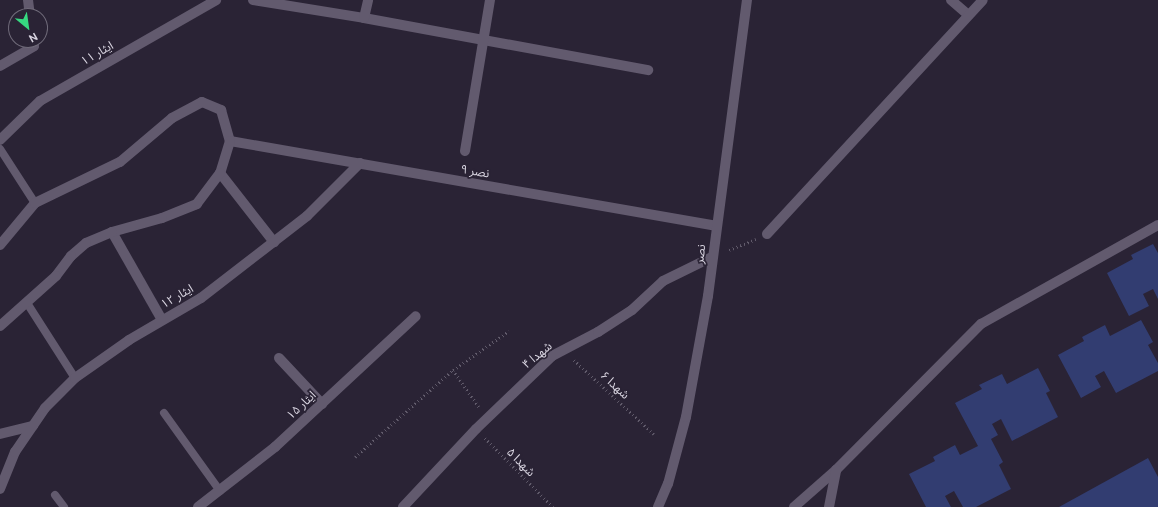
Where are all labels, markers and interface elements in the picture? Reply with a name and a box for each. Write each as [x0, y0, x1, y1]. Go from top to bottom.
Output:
north arrow [8, 8, 48, 48]
text: N [27, 30, 40, 45]
street label: ایثار ۱۱ [78, 38, 116, 68]
street label: نصر ۹ [459, 161, 491, 181]
street label: نصر [692, 244, 708, 264]
street label: ایثار ۱۲ [158, 281, 196, 311]
street label: شهدا ۴ [519, 339, 555, 371]
street label: شهدا ۶ [598, 368, 632, 402]
street label: ایثار ۱۵ [283, 388, 319, 422]
street label: شهدا ۵ [504, 445, 538, 479]

